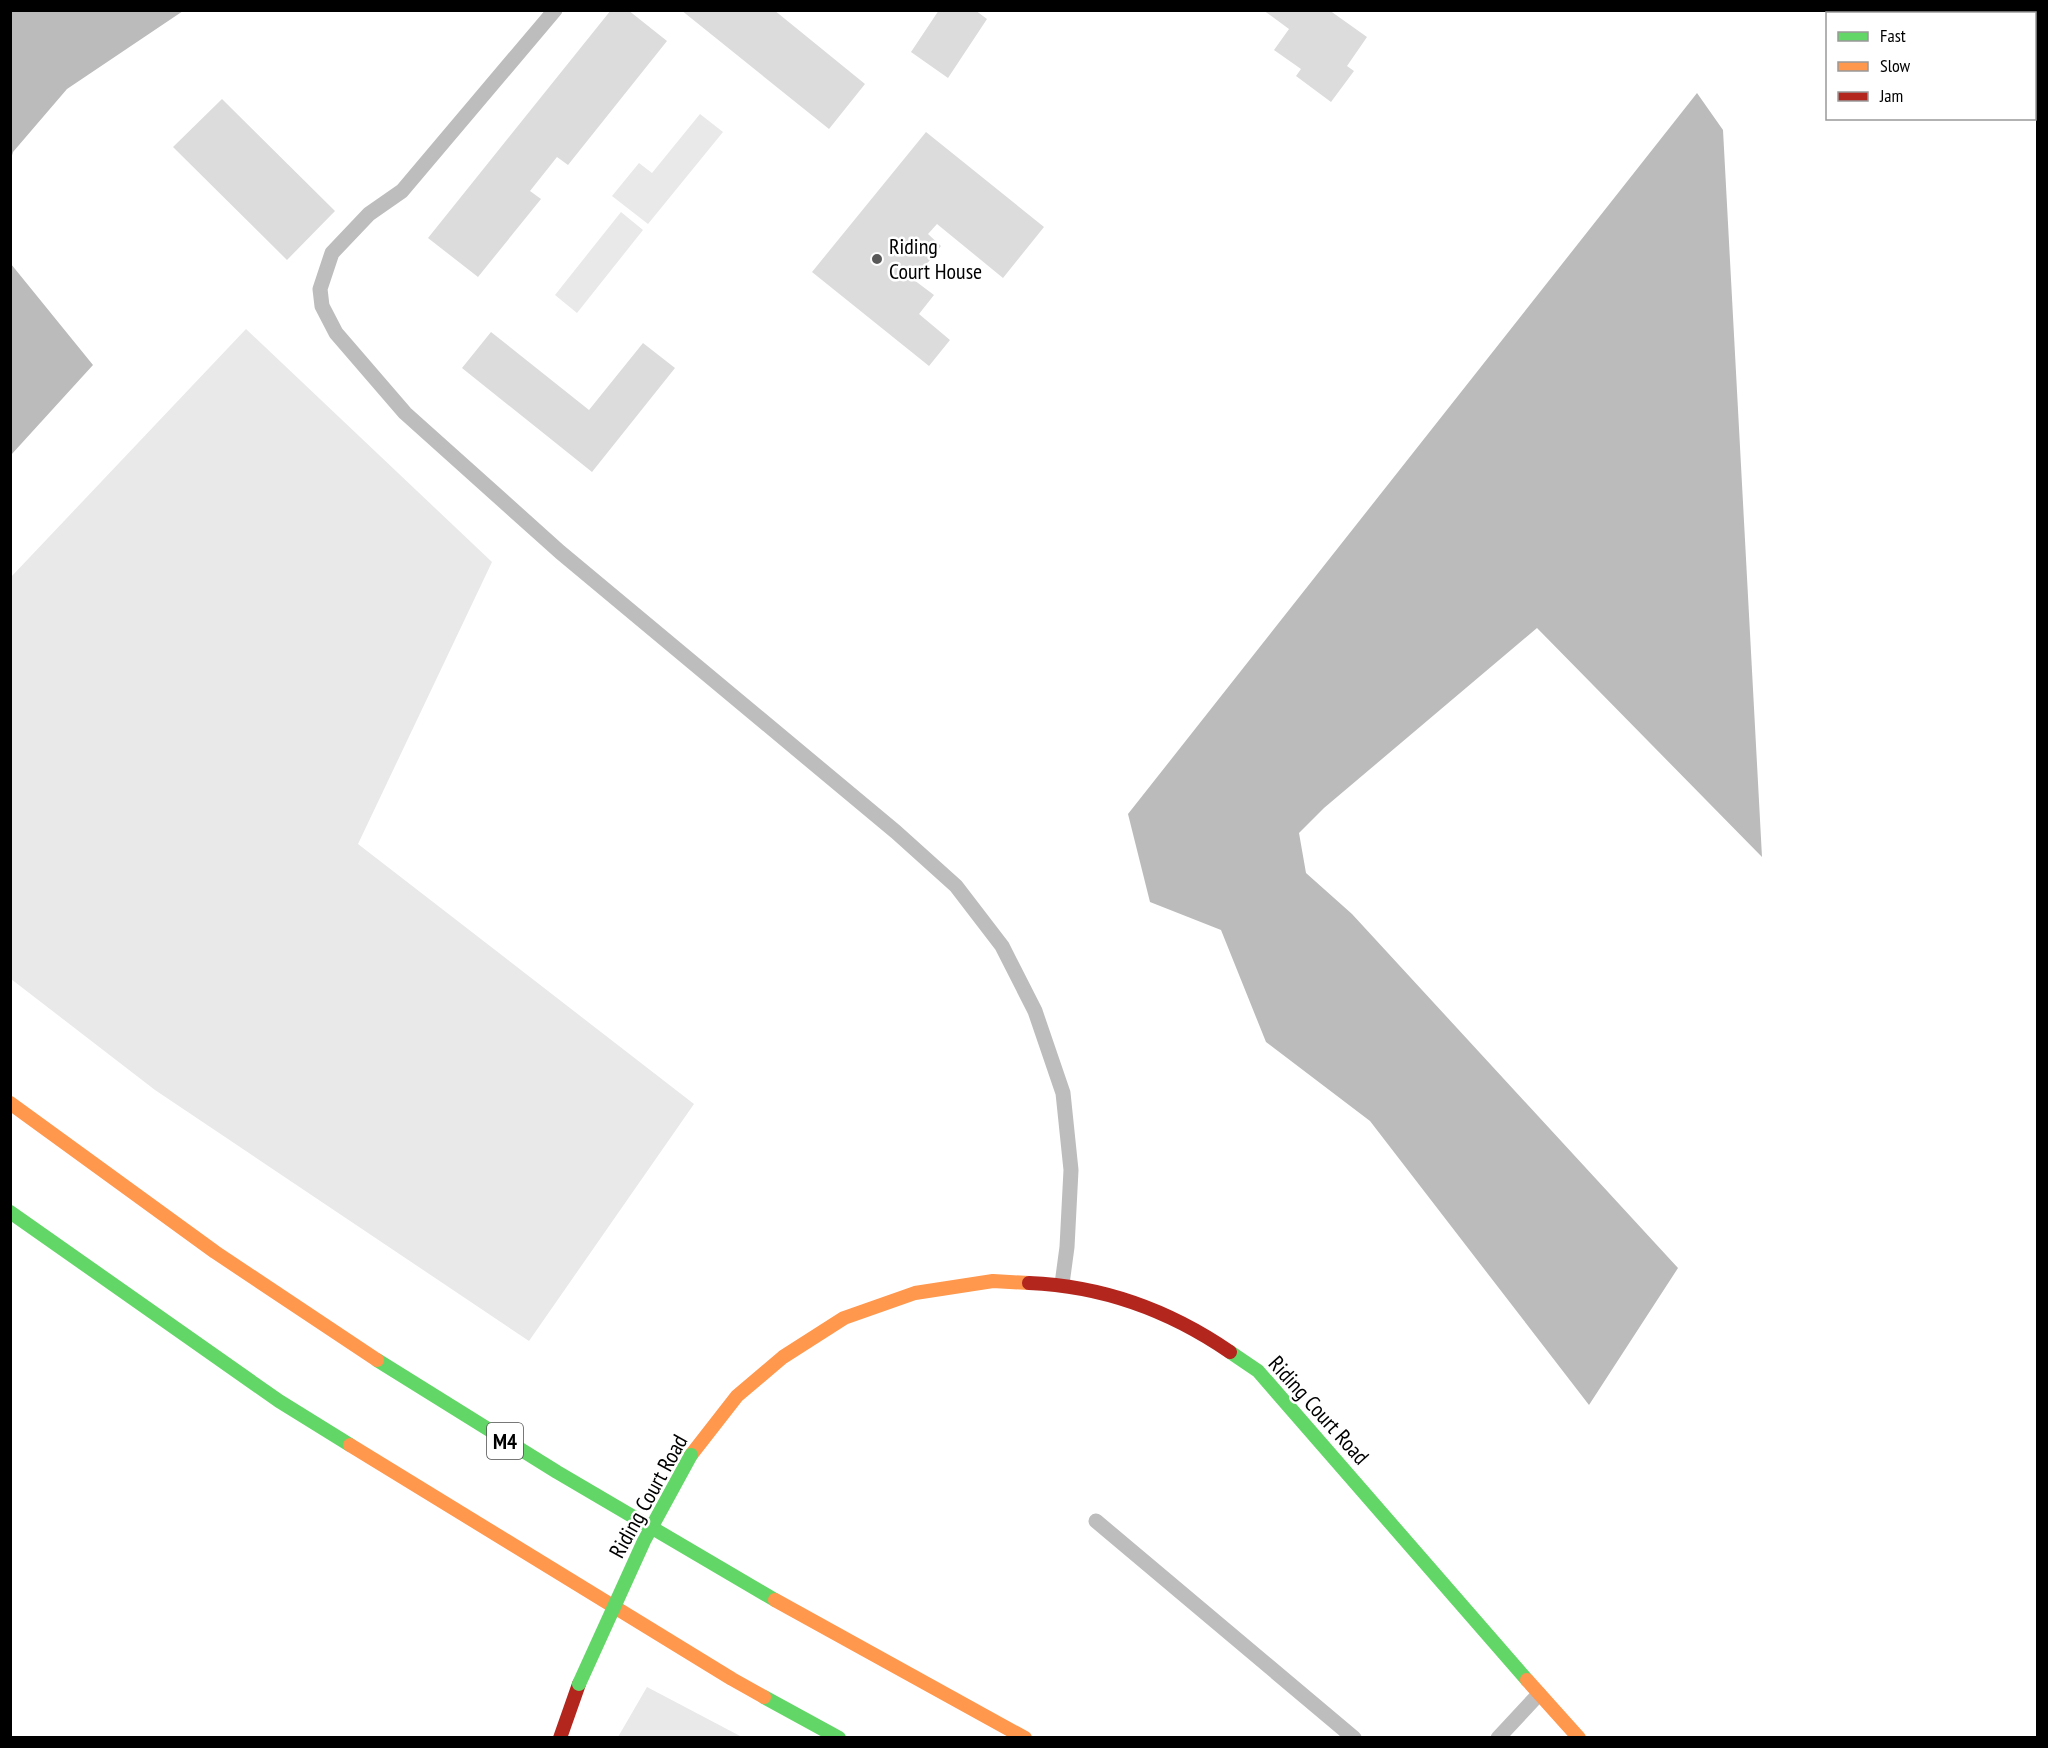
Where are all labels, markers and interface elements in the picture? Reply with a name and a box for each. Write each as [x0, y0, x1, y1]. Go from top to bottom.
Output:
legend [1826, 12, 2036, 120]
text: Fast [1880, 24, 1906, 47]
text: Slow [1880, 54, 1911, 77]
text: Jam [1879, 84, 1903, 107]
place label: Riding Court House [889, 232, 982, 285]
marker: Riding Court House [870, 252, 884, 266]
street label: Riding Court Road [1263, 1350, 1375, 1470]
road number: M4 [487, 1423, 523, 1459]
street label: Riding Court Road [603, 1429, 693, 1563]

